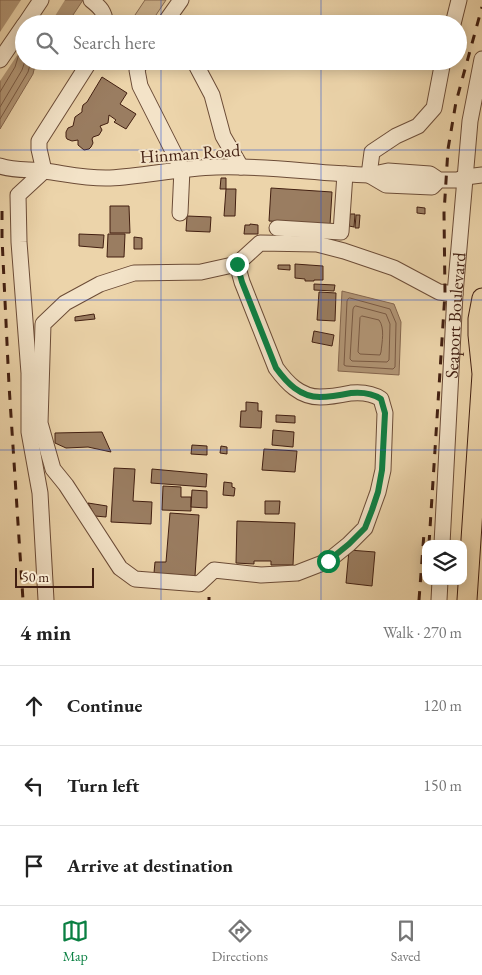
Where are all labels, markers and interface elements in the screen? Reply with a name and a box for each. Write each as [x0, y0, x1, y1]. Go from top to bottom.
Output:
search box [15, 15, 467, 70]
icon: search [33, 29, 61, 57]
text: Search here [73, 30, 155, 55]
street label: Hinman Road [139, 138, 242, 168]
street label: Seaport Boulevard [439, 250, 470, 379]
route end [226, 253, 249, 276]
map controls [422, 540, 467, 585]
button: layers [422, 540, 467, 585]
route start [317, 550, 340, 573]
scale bar [15, 565, 94, 588]
text: 50 m [22, 568, 49, 586]
text: 4 min [20, 619, 71, 646]
text: Walk · 270 m [383, 622, 462, 643]
icon: ahead [20, 692, 48, 720]
text: Continue [67, 693, 142, 718]
text: 120 m [423, 695, 462, 716]
icon: left [20, 772, 48, 800]
text: Turn left [67, 773, 139, 798]
text: 150 m [423, 775, 462, 796]
icon: arrive [20, 852, 48, 880]
text: Arrive at destination [67, 853, 233, 878]
tab: Map [61, 917, 89, 965]
tab: Directions [212, 917, 268, 965]
tab: Saved [391, 917, 421, 965]

